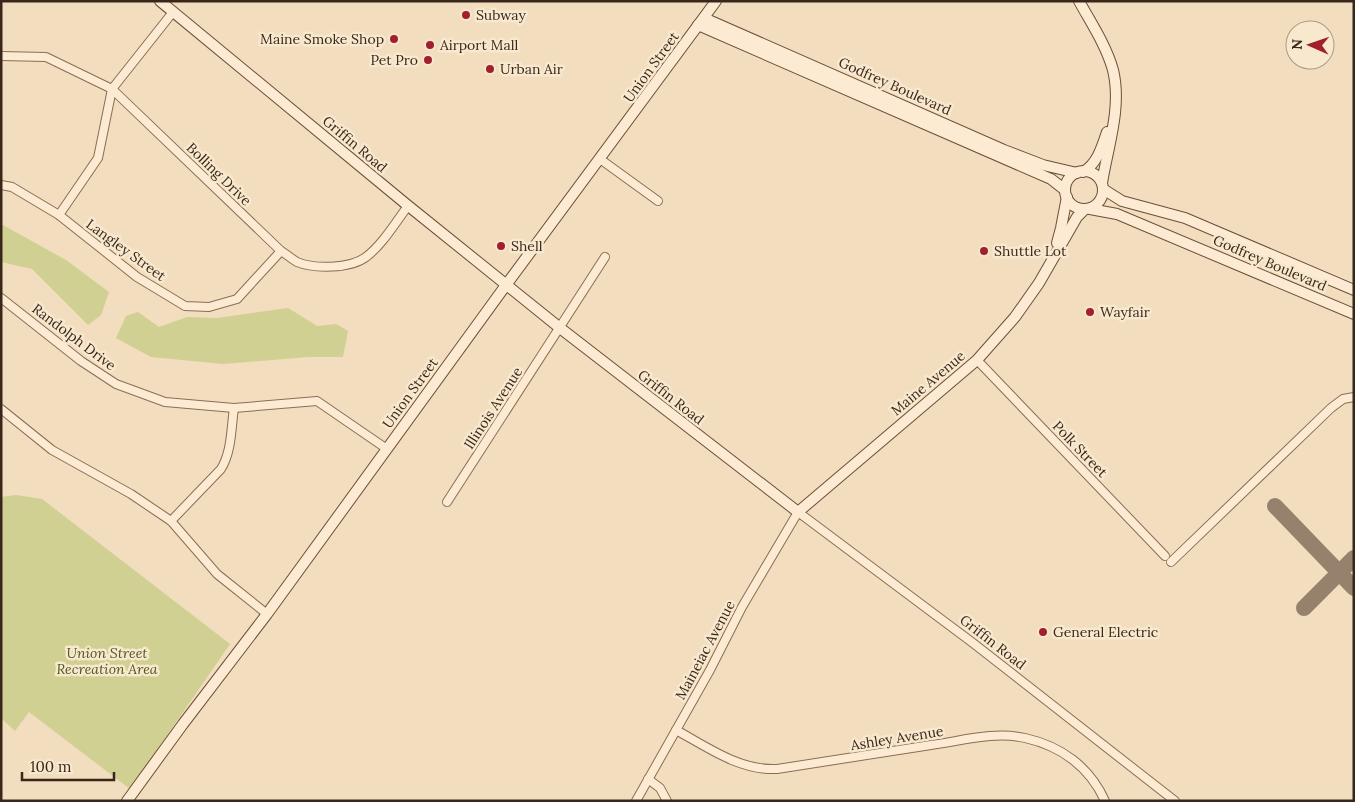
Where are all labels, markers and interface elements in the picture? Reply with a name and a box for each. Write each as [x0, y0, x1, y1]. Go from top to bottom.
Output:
place label: Subway [476, 6, 526, 24]
marker: Subway [460, 9, 472, 21]
north arrow [1285, 20, 1335, 70]
street label: Union Street [619, 28, 683, 106]
place label: Maine Smoke Shop [260, 30, 384, 48]
marker: Maine Smoke Shop [388, 33, 400, 45]
place label: Airport Mall [439, 36, 518, 54]
marker: Airport Mall [424, 39, 436, 51]
text: N [1288, 39, 1306, 50]
place label: Pet Pro [370, 51, 418, 69]
street label: Godfrey Boulevard [836, 53, 954, 119]
marker: Pet Pro [422, 54, 434, 66]
place label: Urban Air [500, 60, 563, 78]
marker: Urban Air [484, 63, 496, 75]
street label: Griffin Road [319, 112, 391, 176]
street label: Bolling Drive [183, 139, 256, 210]
street label: Langley Street [83, 215, 170, 285]
street label: Godfrey Boulevard [1211, 231, 1329, 295]
place label: Shell [511, 237, 543, 255]
marker: Shell [495, 240, 507, 252]
place label: Shuttle Lot [994, 242, 1067, 260]
marker: Shuttle Lot [978, 245, 990, 257]
street label: Randolph Drive [29, 300, 120, 375]
place label: Wayfair [1100, 303, 1150, 321]
marker: Wayfair [1084, 306, 1096, 318]
street label: Maine Avenue [887, 347, 969, 419]
street label: Union Street [378, 354, 442, 432]
street label: Illinois Avenue [460, 363, 527, 453]
street label: Griffin Road [634, 366, 708, 428]
street label: Polk Street [1049, 417, 1112, 481]
street label: Maineiac Avenue [671, 597, 739, 703]
street label: Griffin Road [956, 611, 1030, 673]
place label: General Electric [1053, 623, 1158, 641]
marker: General Electric [1037, 626, 1049, 638]
park label: Union Street Recreation Area [56, 644, 158, 678]
street label: Ashley Avenue [848, 722, 945, 754]
scale bar [22, 750, 115, 782]
text: 100 m [30, 757, 71, 776]

